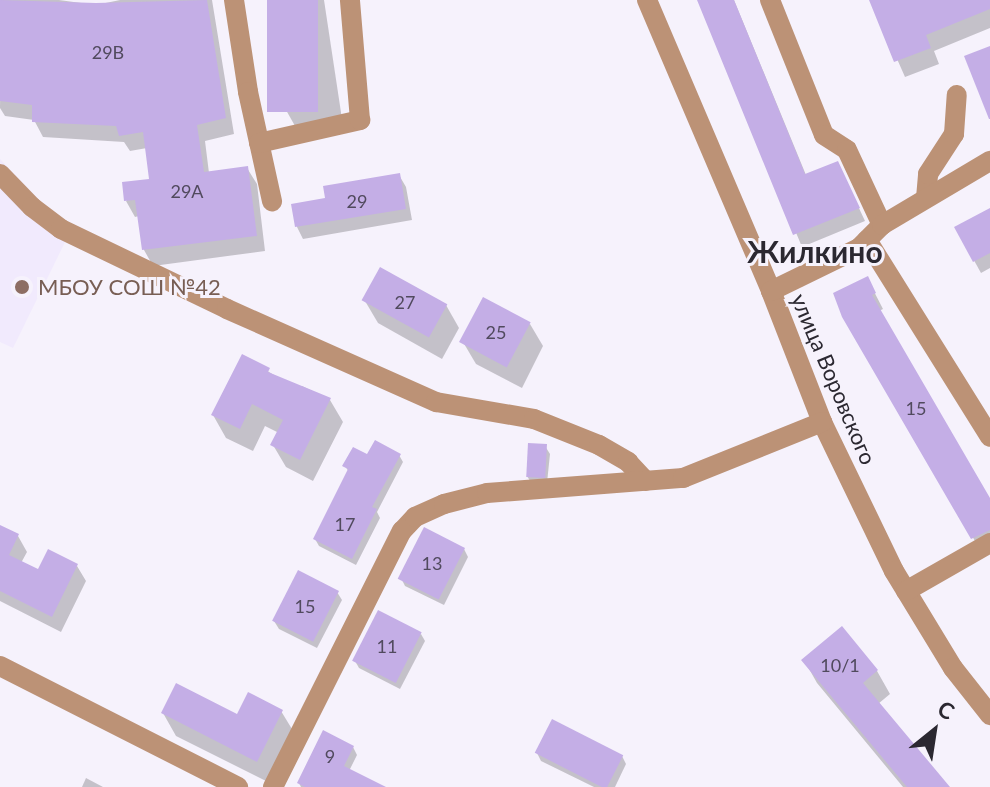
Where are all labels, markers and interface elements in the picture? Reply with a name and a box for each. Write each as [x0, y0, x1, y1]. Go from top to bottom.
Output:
house number: 29В [92, 41, 124, 63]
house number: 29А [170, 180, 204, 202]
house number: 29 [347, 190, 367, 212]
district label: Жилкино [747, 233, 883, 269]
place label: МБОУ СОШ №42 [38, 274, 221, 300]
marker: МБОУ СОШ №42 [13, 278, 31, 296]
street label: улица Воровского [786, 290, 882, 468]
house number: 27 [395, 291, 415, 313]
house number: 25 [486, 321, 506, 343]
house number: 15 [906, 397, 926, 419]
house number: 17 [335, 513, 355, 535]
house number: 13 [422, 552, 442, 574]
house number: 15 [295, 595, 315, 617]
house number: 11 [377, 635, 397, 657]
house number: 10/1 [820, 654, 860, 676]
north arrow [894, 691, 974, 771]
text: С [933, 694, 959, 725]
house number: 9 [325, 745, 335, 767]

